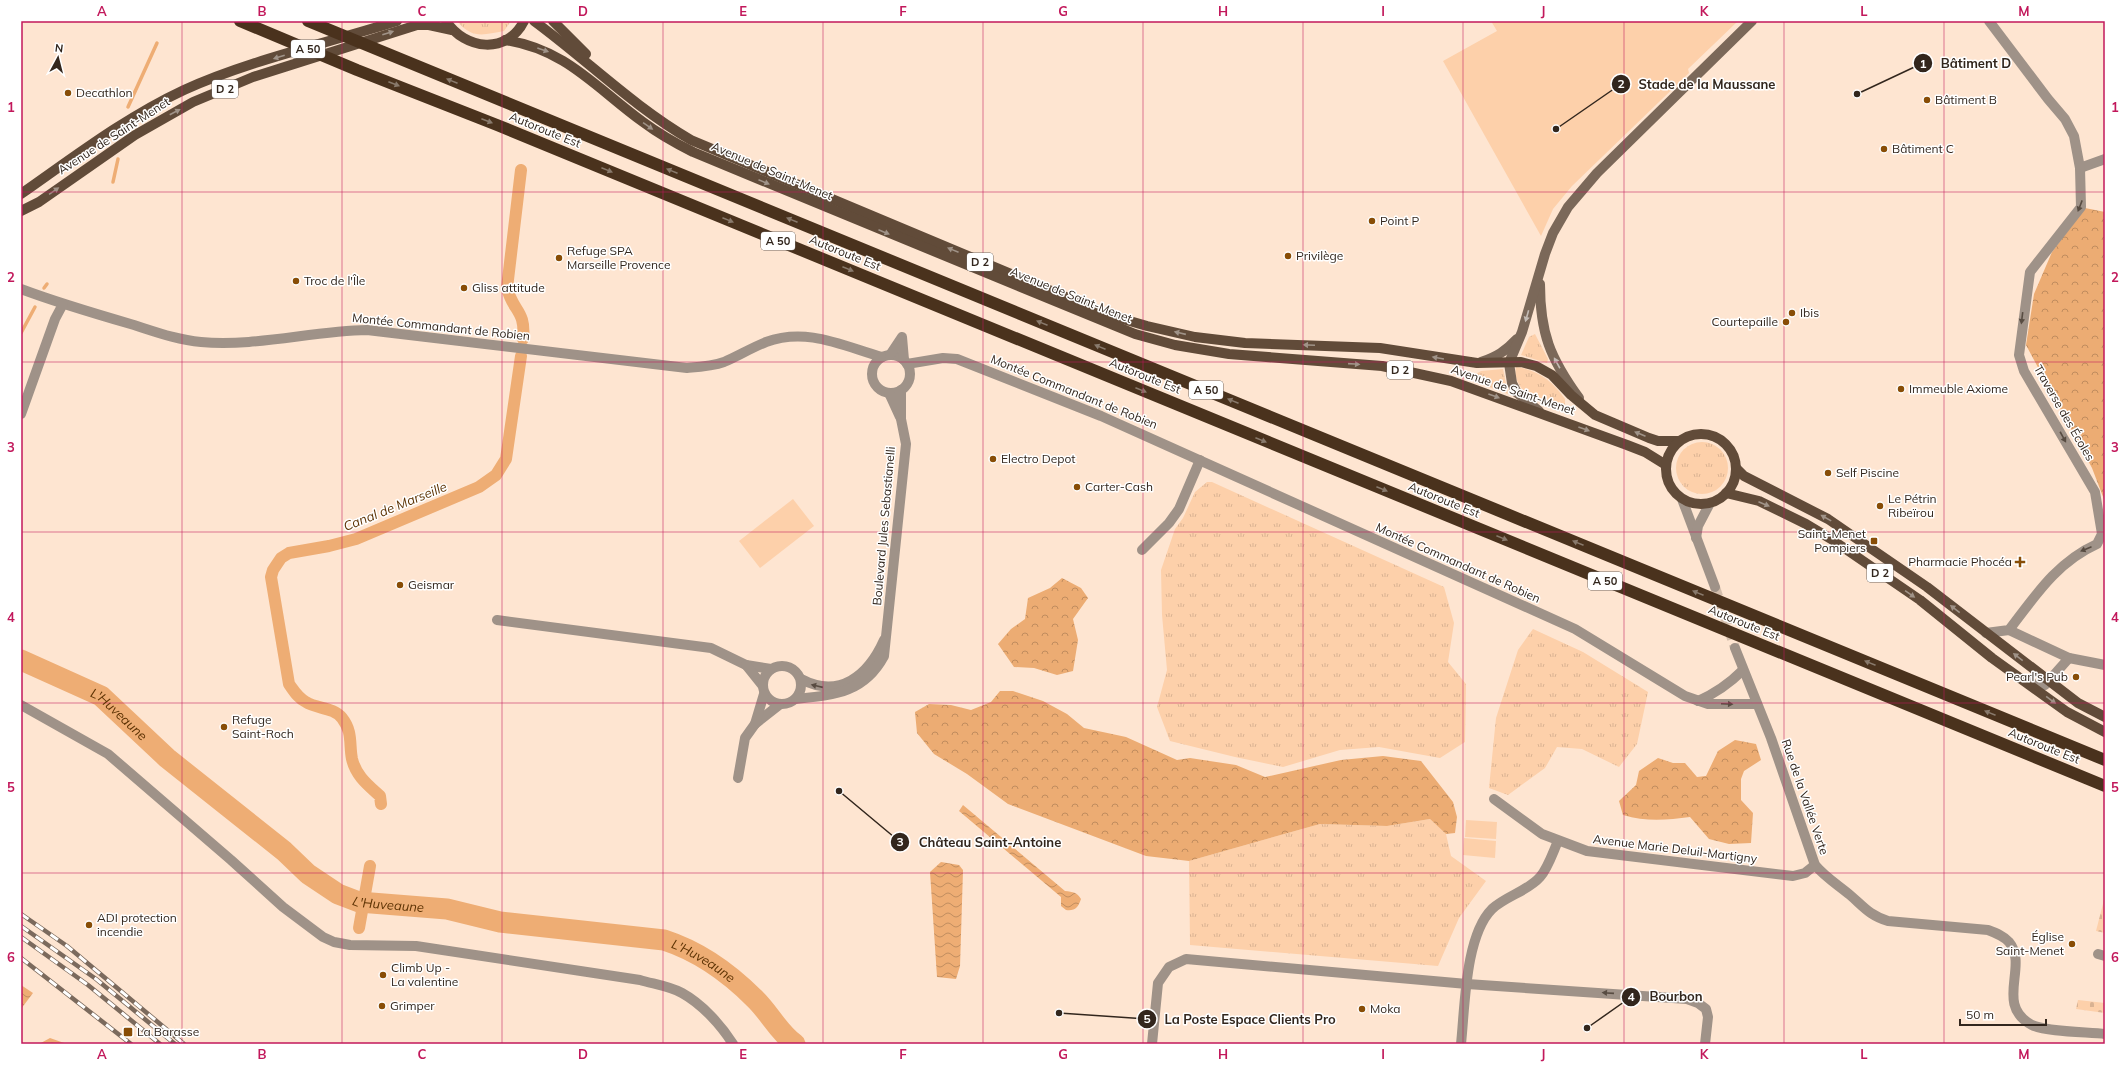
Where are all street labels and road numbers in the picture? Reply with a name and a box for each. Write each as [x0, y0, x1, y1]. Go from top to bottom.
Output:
road number: A 50 [291, 40, 325, 58]
road number: D 2 [212, 80, 238, 98]
street label: Avenue de Saint-Menet [55, 94, 172, 177]
street label: Autoroute Est [507, 108, 583, 151]
street label: Avenue de Saint-Menet [709, 138, 835, 203]
street label: Autoroute Est [807, 231, 883, 274]
road number: A 50 [761, 232, 795, 250]
road number: D 2 [967, 253, 993, 271]
street label: Avenue de Saint-Menet [1008, 263, 1134, 326]
street label: Montée Commandant de Robien [351, 310, 531, 343]
street label: Montée Commandant de Robien [989, 351, 1160, 432]
street label: Autoroute Est [1107, 354, 1183, 397]
road number: D 2 [1387, 361, 1413, 379]
street label: Avenue de Saint-Menet [1449, 361, 1577, 418]
street label: Traverse des Écoles [2031, 362, 2098, 463]
road number: A 50 [1189, 381, 1223, 399]
street label: Boulevard Jules Sebastianelli [869, 446, 898, 606]
street label: Autoroute Est [1406, 478, 1482, 521]
street label: Montée Commandant de Robien [1374, 519, 1543, 606]
road number: D 2 [1867, 564, 1893, 582]
road number: A 50 [1588, 572, 1622, 590]
street label: Autoroute Est [1706, 601, 1782, 644]
street label: Autoroute Est [2006, 724, 2082, 767]
street label: Rue de la Vallée Verte [1779, 737, 1832, 857]
street label: Avenue Marie Deluil-Martigny [1592, 831, 1759, 866]

